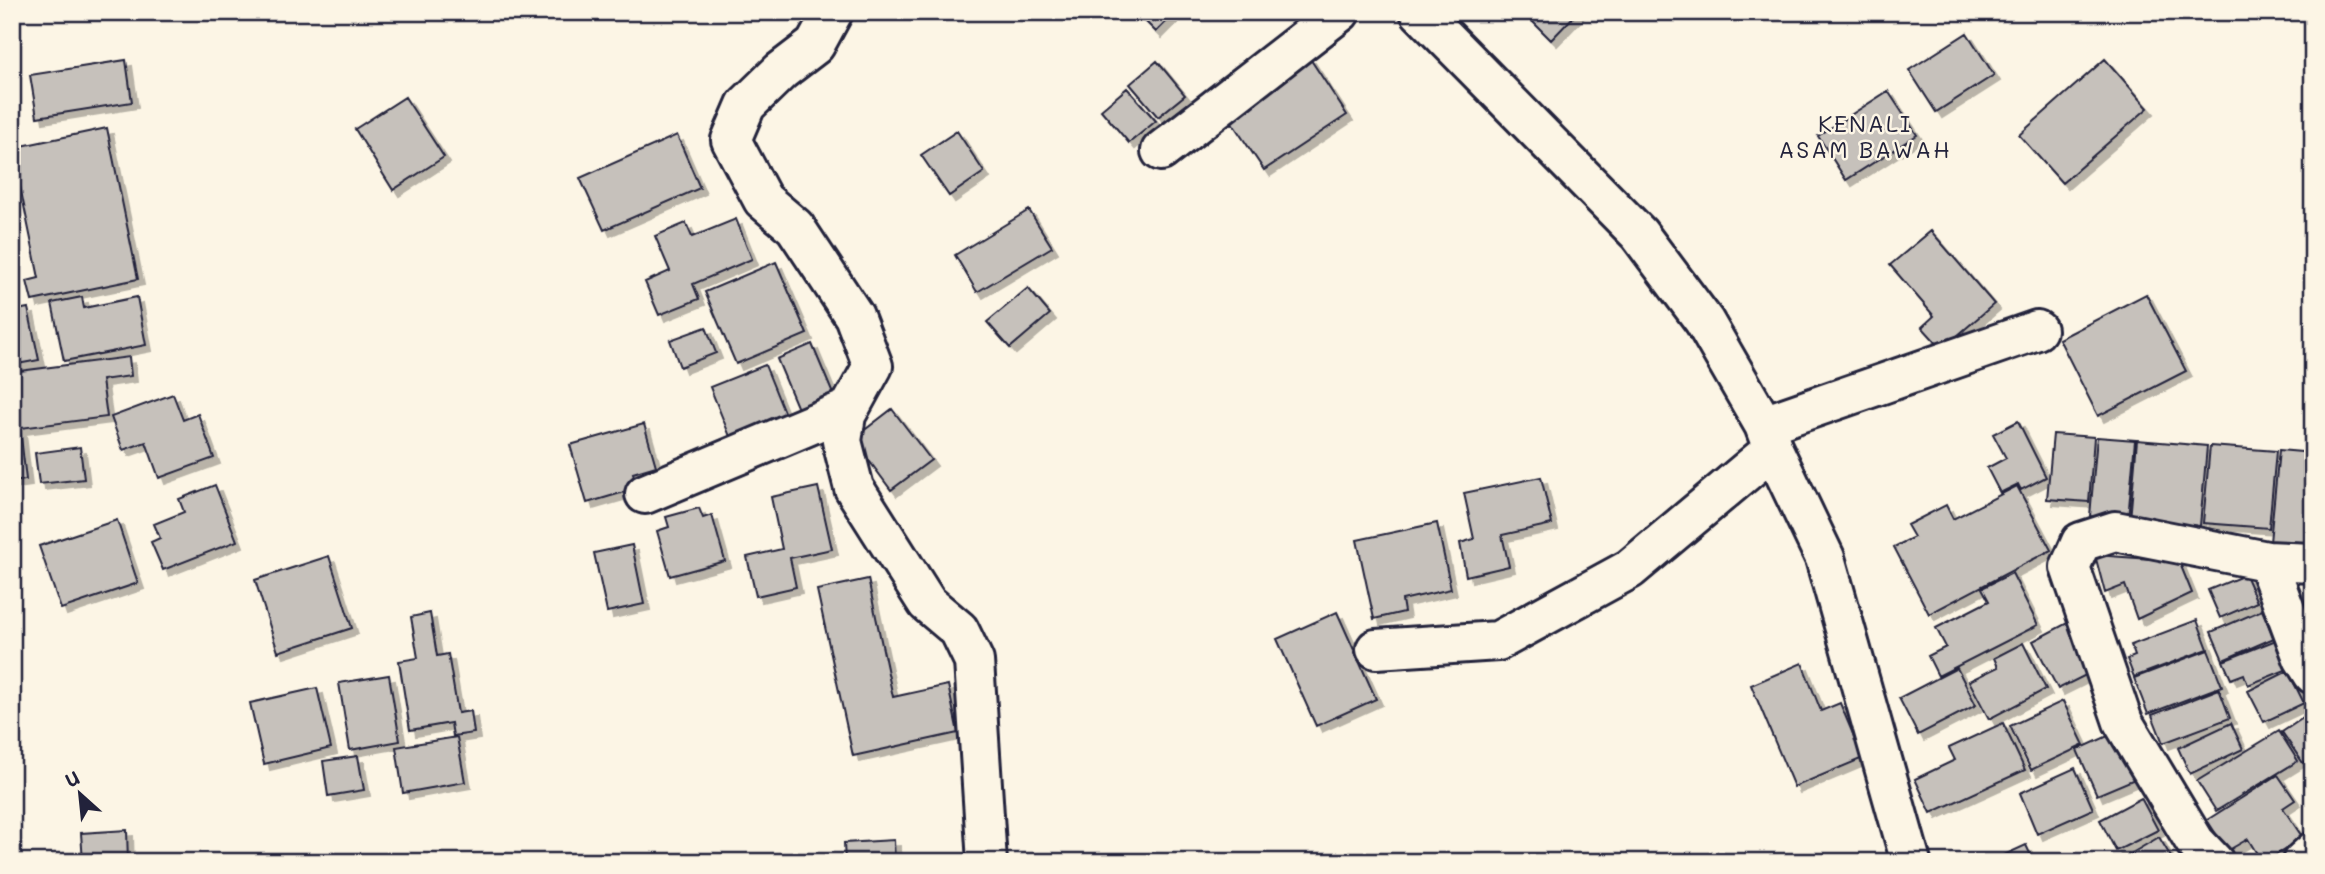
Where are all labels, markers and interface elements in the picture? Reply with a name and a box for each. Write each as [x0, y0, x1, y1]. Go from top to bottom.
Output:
district label: KENALI ASAM BAWAH [1778, 108, 1952, 164]
north arrow [46, 758, 116, 828]
text: U [60, 764, 84, 793]

